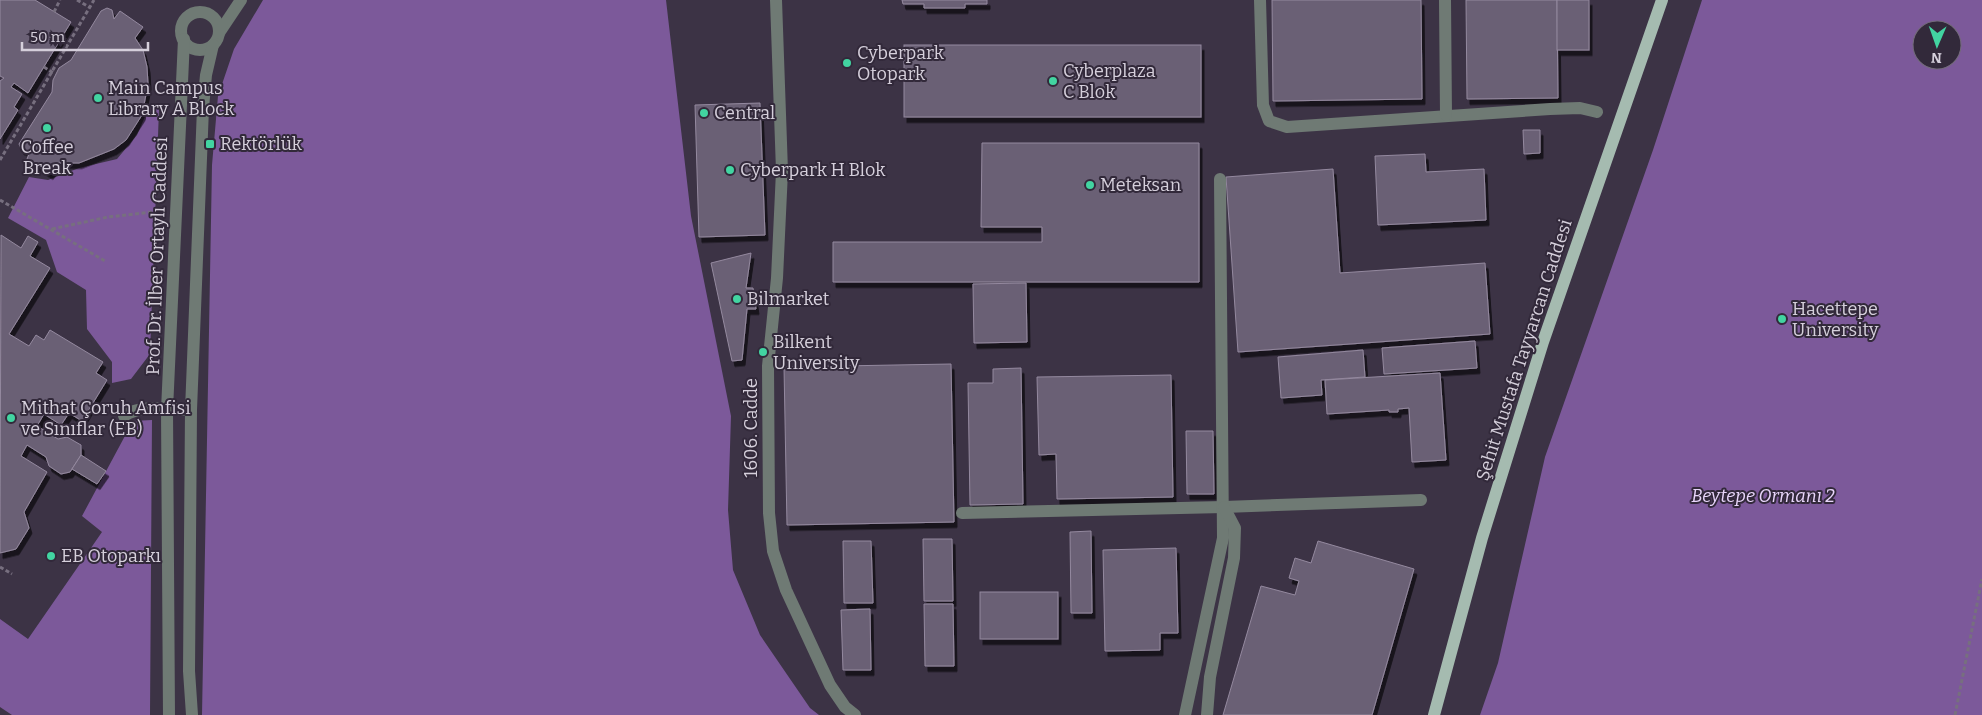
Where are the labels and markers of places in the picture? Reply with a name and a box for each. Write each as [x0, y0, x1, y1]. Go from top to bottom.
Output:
place label: Cyberpark Otopark [857, 42, 945, 85]
marker: Cyberpark Otopark [841, 57, 853, 69]
place label: Cyberplaza C Blok [1063, 60, 1156, 103]
marker: Cyberplaza C Blok [1047, 75, 1059, 87]
place label: Main Campus Library A Block [108, 77, 235, 120]
marker: Main Campus Library A Block [92, 92, 104, 104]
place label: Central [714, 102, 775, 124]
marker: Central [698, 107, 710, 119]
marker: Coffee Break [41, 122, 53, 134]
place label: Rektörlük [220, 133, 303, 155]
place label: Coffee Break [20, 136, 74, 179]
marker: Rektörlük [204, 138, 216, 150]
place label: Cyberpark H Blok [740, 159, 886, 181]
marker: Cyberpark H Blok [724, 164, 736, 176]
place label: Meteksan [1100, 174, 1182, 196]
marker: Meteksan [1084, 179, 1096, 191]
place label: Bilmarket [747, 288, 830, 310]
marker: Bilmarket [731, 293, 743, 305]
place label: Hacettepe University [1792, 298, 1879, 341]
marker: Hacettepe University [1776, 313, 1788, 325]
place label: Bilkent University [773, 331, 860, 374]
marker: Bilkent University [757, 346, 769, 358]
place label: Mithat Çoruh Amfisi ve Sınıflar (EB) [20, 397, 191, 440]
marker: Mithat Çoruh Amfisi ve Sınıflar (EB) [5, 412, 17, 424]
place label: EB Otoparkı [61, 545, 161, 567]
marker: EB Otoparkı [45, 550, 57, 562]

